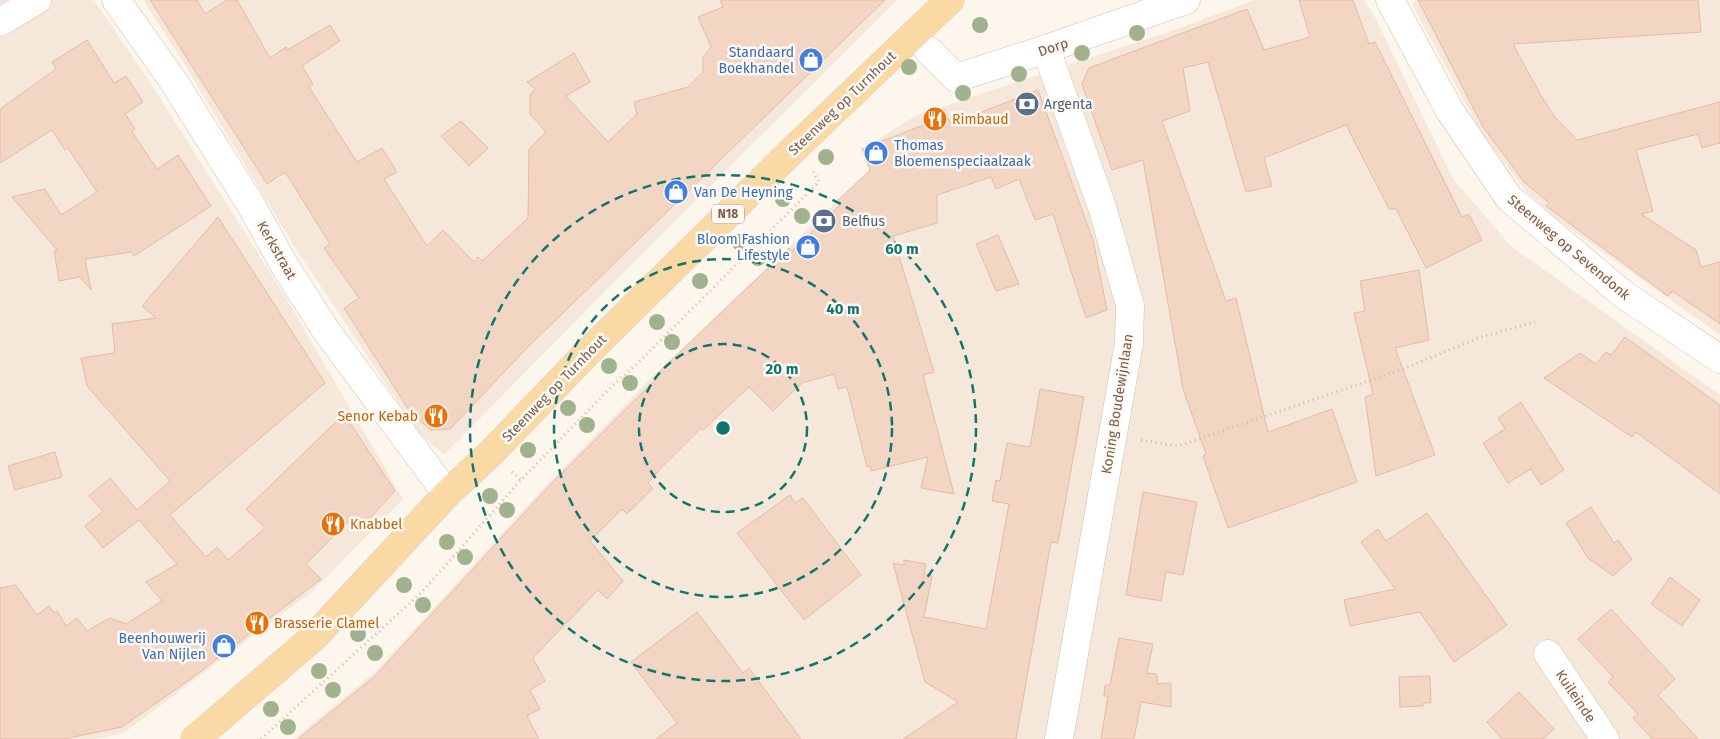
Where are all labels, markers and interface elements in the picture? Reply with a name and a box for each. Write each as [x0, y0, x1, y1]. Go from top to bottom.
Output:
street label: Dorp [1036, 34, 1071, 61]
place label: Standaard Boekhandel [718, 44, 794, 77]
street label: Steenweg op Turnhout [785, 47, 900, 159]
shop icon: Standaard Boekhandel [798, 47, 824, 73]
bank icon: Argenta [1014, 91, 1040, 117]
place label: Argenta [1044, 96, 1093, 113]
restaurant icon: Rimbaud [922, 106, 948, 132]
place label: Rimbaud [952, 111, 1009, 128]
place label: Thomas Bloemenspeciaalzaak [894, 137, 1032, 170]
shop icon: Thomas Bloemenspeciaalzaak [863, 140, 889, 166]
shop icon: Van De Heyning [663, 179, 689, 205]
place label: Van De Heyning [694, 184, 793, 201]
street label: Steenweg op Sevendonk [1504, 191, 1634, 304]
road number: N18 [712, 204, 744, 223]
bank icon: Belfius [811, 208, 837, 234]
place label: Belfius [842, 213, 885, 230]
street label: Kerkstraat [253, 218, 301, 283]
place label: Bloom Fashion Lifestyle [697, 231, 790, 264]
shop icon: Bloom Fashion Lifestyle [795, 234, 821, 260]
text: 60 m [885, 240, 919, 258]
text: 40 m [826, 300, 860, 318]
street label: Steenweg op Turnhout [499, 330, 611, 446]
street label: Koning Boudewijnlaan [1098, 333, 1137, 475]
text: 20 m [766, 360, 798, 378]
restaurant icon: Senor Kebab [423, 403, 449, 429]
place label: Senor Kebab [337, 408, 418, 425]
centre of rings [714, 419, 732, 437]
restaurant icon: Knabbel [320, 511, 346, 537]
place label: Knabbel [350, 516, 402, 533]
restaurant icon: Brasserie Clamel [244, 610, 270, 636]
place label: Brasserie Clamel [274, 615, 379, 632]
place label: Beenhouwerij Van Nijlen [119, 630, 206, 663]
shop icon: Beenhouwerij Van Nijlen [211, 633, 237, 659]
street label: Kuileinde [1552, 667, 1599, 726]

